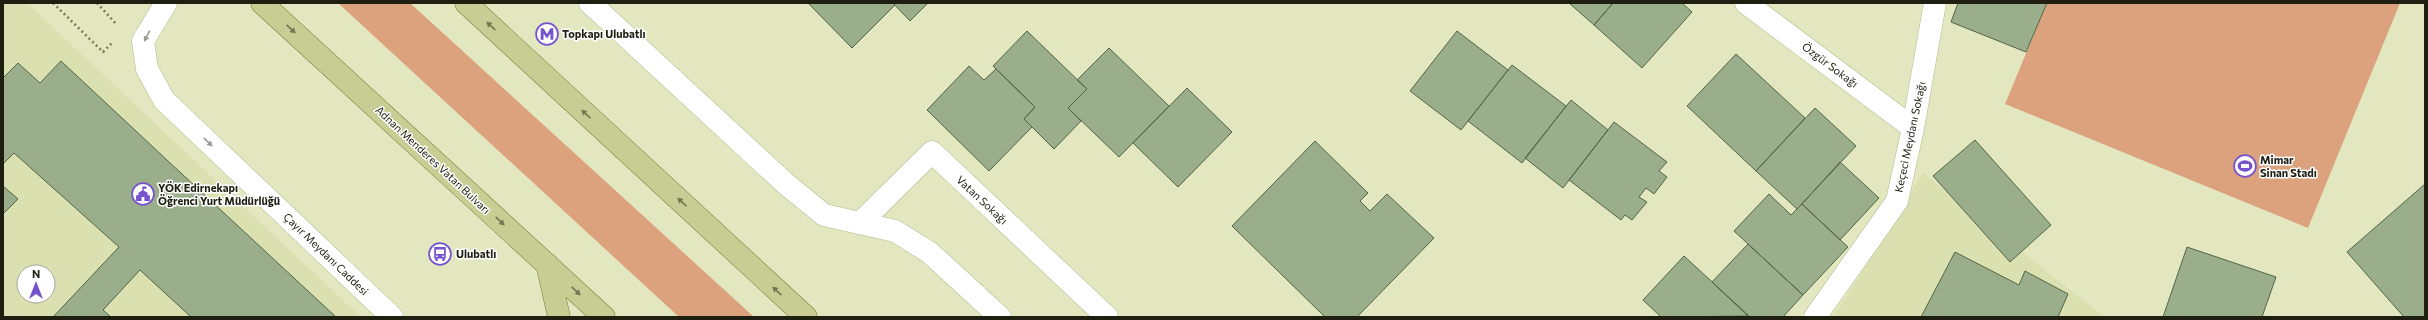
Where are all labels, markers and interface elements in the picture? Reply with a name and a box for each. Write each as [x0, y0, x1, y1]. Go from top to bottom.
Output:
one-way arrow [486, 21, 496, 31]
metro station icon: Topkapı Ulubatlı [534, 21, 560, 47]
one-way arrow [286, 25, 296, 34]
place label: Topkapı Ulubatlı [562, 27, 645, 40]
one-way arrow [144, 31, 150, 42]
street label: Özgür Sokağı [1800, 39, 1861, 90]
street label: Keçeci Meydanı Sokağı [1891, 80, 1928, 194]
street label: Adnan Menderes Vatan Bulvarı [373, 103, 493, 216]
one-way arrow [581, 109, 591, 119]
one-way arrow [203, 137, 213, 147]
sports icon: Mimar Sinan Stadı [2232, 153, 2258, 179]
place label: Mimar Sinan Stadı [2260, 153, 2317, 179]
street label: Vatan Sokağı [954, 173, 1011, 227]
public building icon: YÖK Edirnekapı Öğrenci Yurt Müdürlüğü [130, 181, 156, 207]
place label: YÖK Edirnekapı Öğrenci Yurt Müdürlüğü [158, 181, 280, 207]
one-way arrow [677, 198, 687, 207]
street label: Çayır Meydanı Caddesi [281, 210, 372, 298]
one-way arrow [495, 217, 505, 226]
bus stop icon: Ulubatlı [427, 241, 453, 267]
place label: Ulubatlı [456, 247, 496, 260]
north arrow [16, 264, 56, 304]
text: N [32, 267, 40, 280]
one-way arrow [570, 286, 581, 295]
one-way arrow [772, 286, 782, 295]

